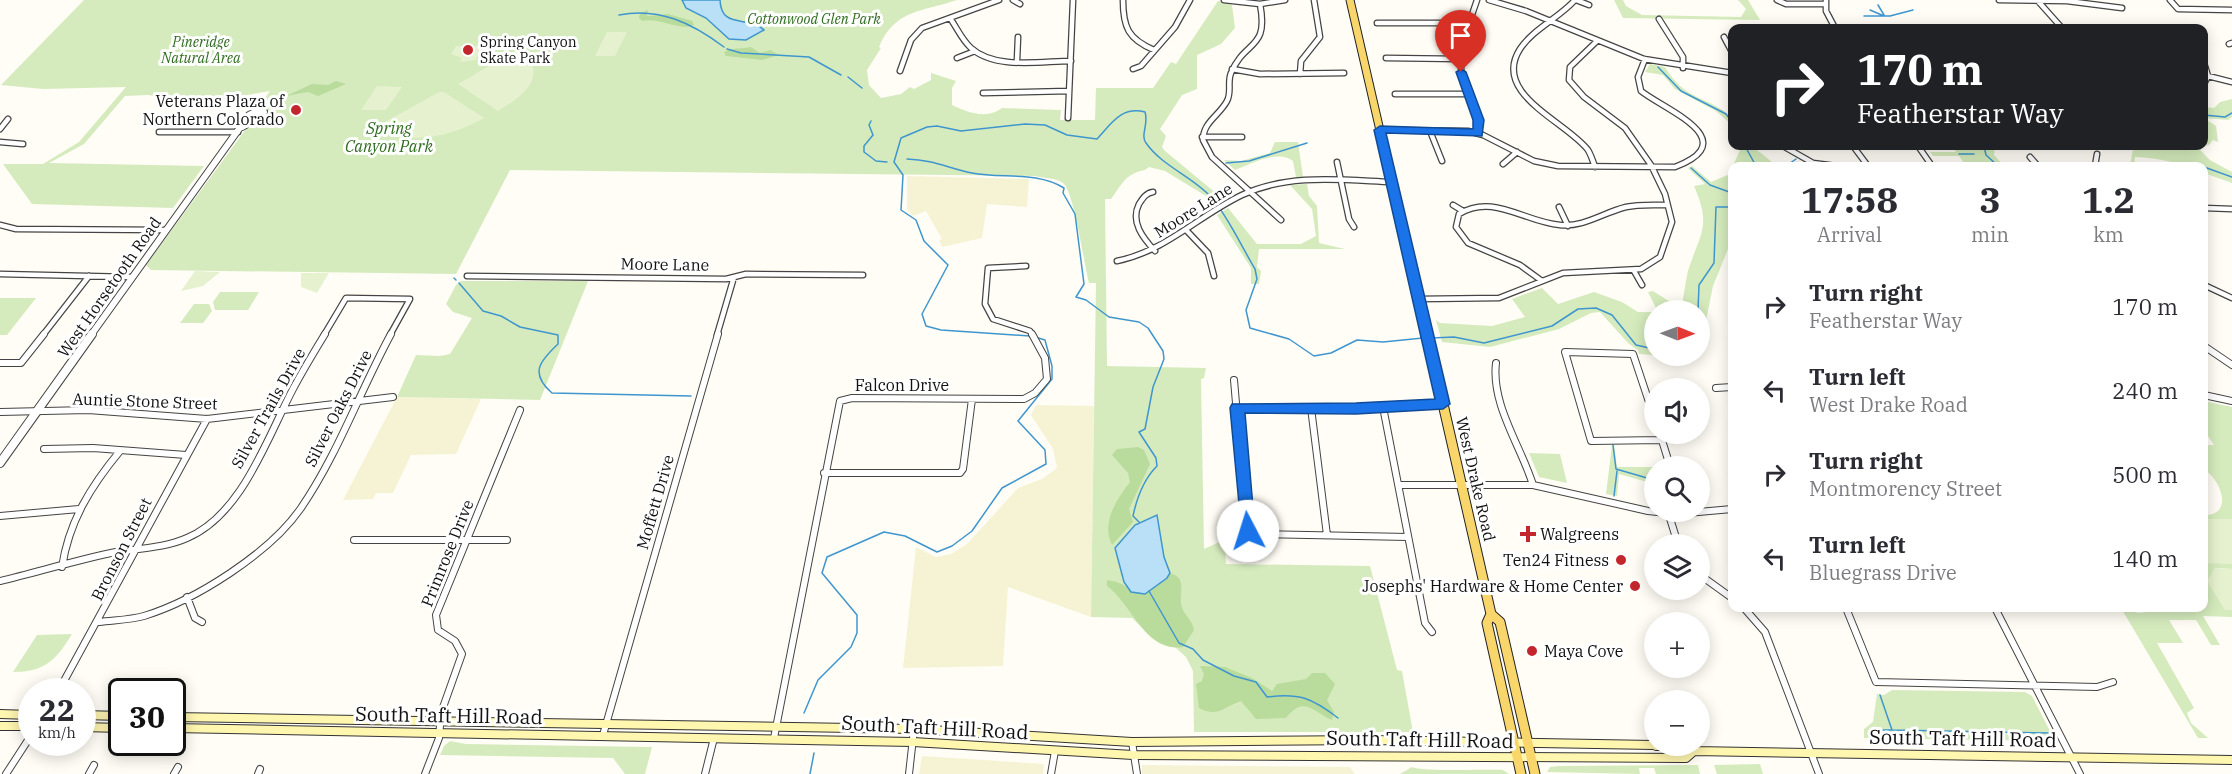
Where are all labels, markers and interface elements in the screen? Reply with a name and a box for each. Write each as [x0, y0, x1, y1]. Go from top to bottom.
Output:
park label: Cottonwood Glen Park [747, 10, 881, 28]
pin [1435, 10, 1486, 72]
icon: arrive [1444, 19, 1477, 52]
park label: Pineridge Natural Area [160, 33, 241, 67]
place label: Spring Canyon Skate Park [480, 33, 577, 67]
text: 170 m [1857, 42, 1983, 97]
marker: Spring Canyon Skate Park [461, 43, 475, 57]
icon: right [1758, 48, 1836, 126]
place label: Veterans Plaza of Northern Colorado [142, 91, 286, 129]
text: Featherstar Way [1857, 95, 2064, 130]
marker: Veterans Plaza of Northern Colorado [289, 103, 303, 117]
park label: Spring Canyon Park [345, 118, 433, 156]
text: 17:58 [1801, 176, 1898, 223]
text: 3 [1979, 176, 2001, 223]
text: 1.2 [2082, 176, 2135, 223]
street label: Moore Lane [1150, 178, 1236, 242]
street label: West Horsetooth Road [53, 213, 165, 361]
text: Arrival [1817, 221, 1882, 248]
text: min [1971, 221, 2009, 248]
text: km [2093, 221, 2124, 248]
street label: Moore Lane [621, 253, 709, 275]
text: Turn right [1809, 278, 1923, 307]
icon: right [1758, 290, 1791, 323]
text: 170 m [2112, 292, 2178, 321]
north arrow [1644, 300, 1710, 366]
map controls [1644, 300, 1710, 756]
text: Featherstar Way [1809, 307, 1962, 334]
street label: Silver Trails Drive [227, 344, 309, 472]
street label: Silver Oaks Drive [300, 346, 376, 470]
text: Turn left [1809, 362, 1905, 391]
icon: left [1758, 374, 1791, 407]
street label: Falcon Drive [855, 375, 949, 395]
text: 240 m [2112, 376, 2178, 405]
button: sound [1644, 378, 1710, 444]
street label: Auntie Stone Street [72, 388, 218, 414]
text: West Drake Road [1809, 391, 1968, 418]
street label: West Drake Road [1452, 415, 1500, 543]
text: Turn right [1809, 446, 1923, 475]
street label: Moffett Drive [632, 452, 678, 552]
button: search [1644, 456, 1710, 522]
icon: right [1758, 458, 1791, 491]
text: 500 m [2112, 460, 2178, 489]
text: Montmorency Street [1809, 475, 2002, 502]
street label: Bronson Street [86, 494, 156, 604]
street label: Primrose Drive [416, 496, 478, 610]
position arrow [1216, 499, 1280, 563]
place label: Walgreens [1540, 524, 1619, 544]
marker: Walgreens [1521, 527, 1535, 541]
text: Turn left [1809, 530, 1905, 559]
button: layers [1644, 534, 1710, 600]
icon: left [1758, 542, 1791, 575]
text: 140 m [2112, 544, 2178, 573]
place label: Ten24 Fitness [1503, 550, 1609, 570]
marker: Ten24 Fitness [1614, 553, 1628, 567]
text: Bluegrass Drive [1809, 559, 1957, 586]
place label: Josephs' Hardware & Home Center [1362, 576, 1623, 596]
marker: Josephs' Hardware & Home Center [1628, 579, 1642, 593]
button: + [1644, 612, 1710, 678]
place label: Maya Cove [1544, 641, 1623, 661]
marker: Maya Cove [1525, 644, 1539, 658]
speed limit sign: 30 [108, 678, 186, 756]
text: 22 [39, 690, 75, 729]
button: − [1644, 690, 1710, 756]
street label: South Taft Hill Road [355, 700, 543, 730]
street label: South Taft Hill Road [841, 709, 1029, 745]
text: km/h [38, 723, 76, 742]
street label: South Taft Hill Road [1869, 723, 2057, 753]
street label: South Taft Hill Road [1326, 724, 1514, 754]

